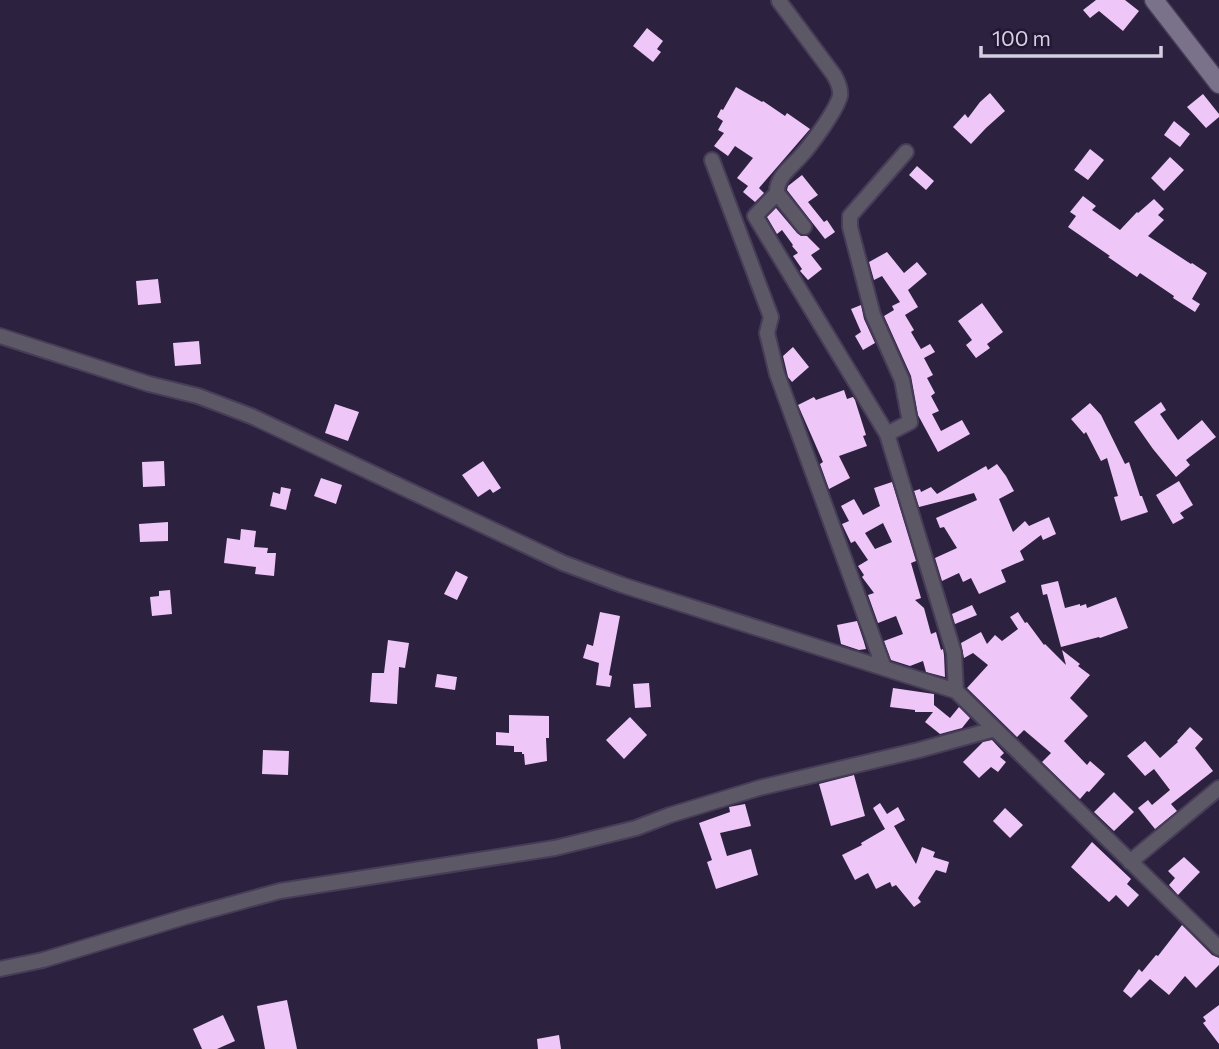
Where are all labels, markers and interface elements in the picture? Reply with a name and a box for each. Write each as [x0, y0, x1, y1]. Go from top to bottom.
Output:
scale bar [981, 14, 1161, 58]
text: 100 m [992, 25, 1051, 50]

